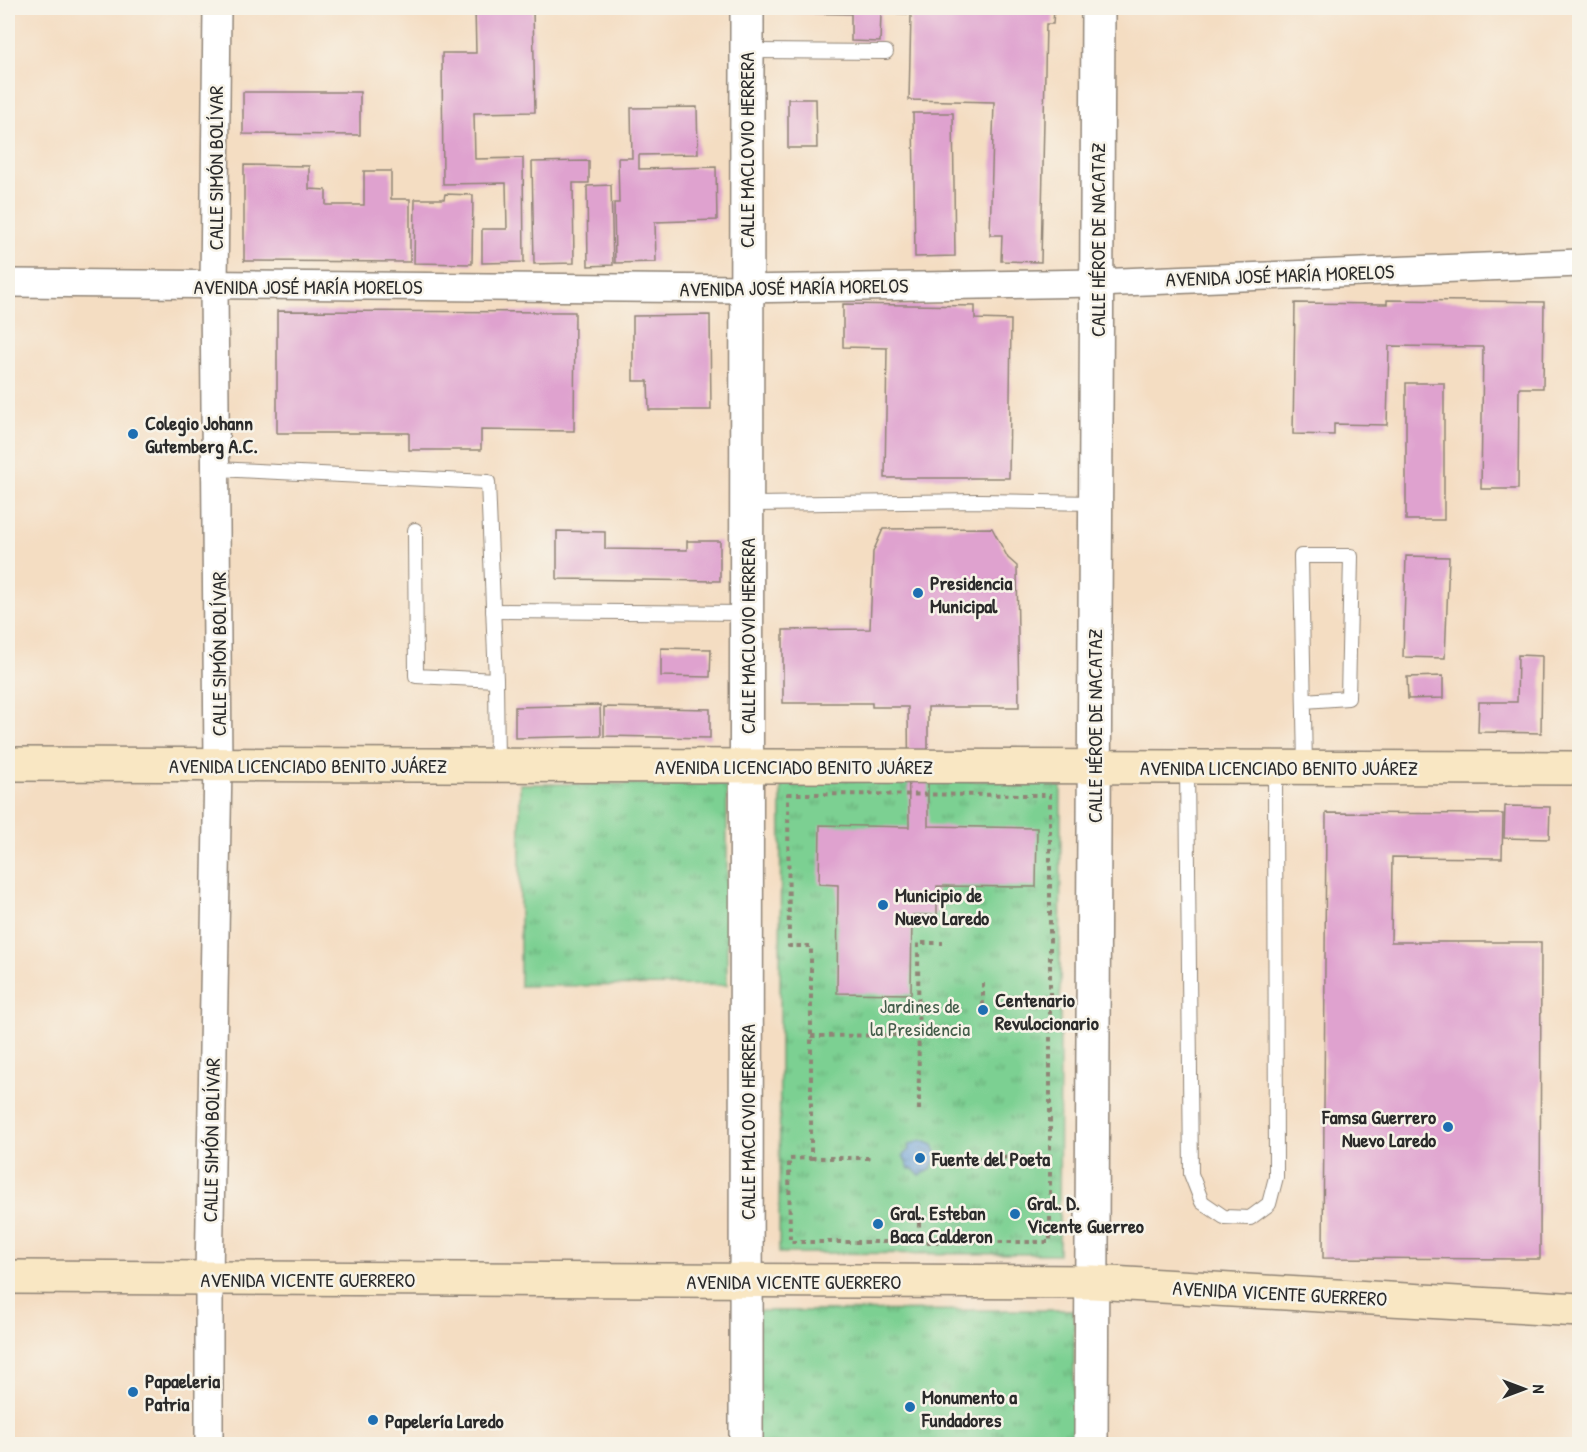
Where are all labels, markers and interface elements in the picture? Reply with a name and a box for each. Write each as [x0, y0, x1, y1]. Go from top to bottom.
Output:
street label: CALLE MACLOVIO HERRERA [733, 52, 760, 248]
street label: CALLE SIMÓN BOLÍVAR [202, 86, 229, 250]
street label: CALLE HÉROE DE NACATAZ [1084, 143, 1111, 337]
street label: AVENIDA JOSÉ MARÍA MORELOS [1165, 258, 1395, 292]
street label: AVENIDA JOSÉ MARÍA MORELOS [679, 272, 909, 302]
street label: AVENIDA JOSÉ MARÍA MORELOS [194, 273, 422, 300]
place label: Colegio Johann Gutemberg A.C. [145, 409, 258, 460]
marker: Colegio Johann Gutemberg A.C. [126, 427, 140, 441]
street label: CALLE MACLOVIO HERRERA [734, 538, 761, 734]
place label: Presidencia Municipal [930, 569, 1012, 620]
street label: CALLE SIMÓN BOLÍVAR [205, 572, 232, 736]
marker: Presidencia Municipal [911, 586, 925, 600]
street label: CALLE HÉROE DE NACATAZ [1081, 629, 1108, 823]
street label: AVENIDA LICENCIADO BENITO JUÁREZ [169, 752, 447, 779]
street label: AVENIDA LICENCIADO BENITO JUÁREZ [655, 753, 933, 780]
street label: AVENIDA LICENCIADO BENITO JUÁREZ [1140, 754, 1418, 781]
place label: Municipio de Nuevo Laredo [895, 881, 989, 931]
marker: Municipio de Nuevo Laredo [876, 898, 890, 912]
place label: Centenario Revulocionario [995, 986, 1099, 1036]
park label: Jardines de la Presidencia [870, 992, 970, 1042]
marker: Centenario Revulocionario [976, 1003, 990, 1017]
street label: CALLE MACLOVIO HERRERA [734, 1024, 761, 1220]
street label: CALLE SIMÓN BOLÍVAR [196, 1057, 226, 1223]
place label: Famsa Guerrero Nuevo Laredo [1321, 1103, 1436, 1153]
marker: Famsa Guerrero Nuevo Laredo [1441, 1120, 1455, 1134]
place label: Fuente del Poeta [931, 1145, 1050, 1172]
marker: Fuente del Poeta [913, 1151, 927, 1165]
place label: Gral. D. Vicente Guerreo [1027, 1189, 1144, 1239]
place label: Gral. Esteban Baca Calderon [890, 1199, 993, 1249]
marker: Gral. D. Vicente Guerreo [1008, 1207, 1022, 1221]
marker: Gral. Esteban Baca Calderon [871, 1217, 885, 1231]
street label: AVENIDA VICENTE GUERRERO [201, 1266, 415, 1293]
street label: AVENIDA VICENTE GUERRERO [687, 1268, 901, 1295]
street label: AVENIDA VICENTE GUERRERO [1172, 1274, 1388, 1312]
north arrow [1494, 1359, 1554, 1419]
place label: Papaeleria Patria [145, 1367, 220, 1417]
place label: Monumento a Fundadores [921, 1383, 1017, 1433]
marker: Papaeleria Patria [126, 1385, 140, 1399]
text: N [1528, 1385, 1550, 1394]
marker: Monumento a Fundadores [903, 1400, 917, 1414]
place label: Papelería Laredo [385, 1407, 504, 1435]
marker: Papelería Laredo [366, 1413, 380, 1427]

